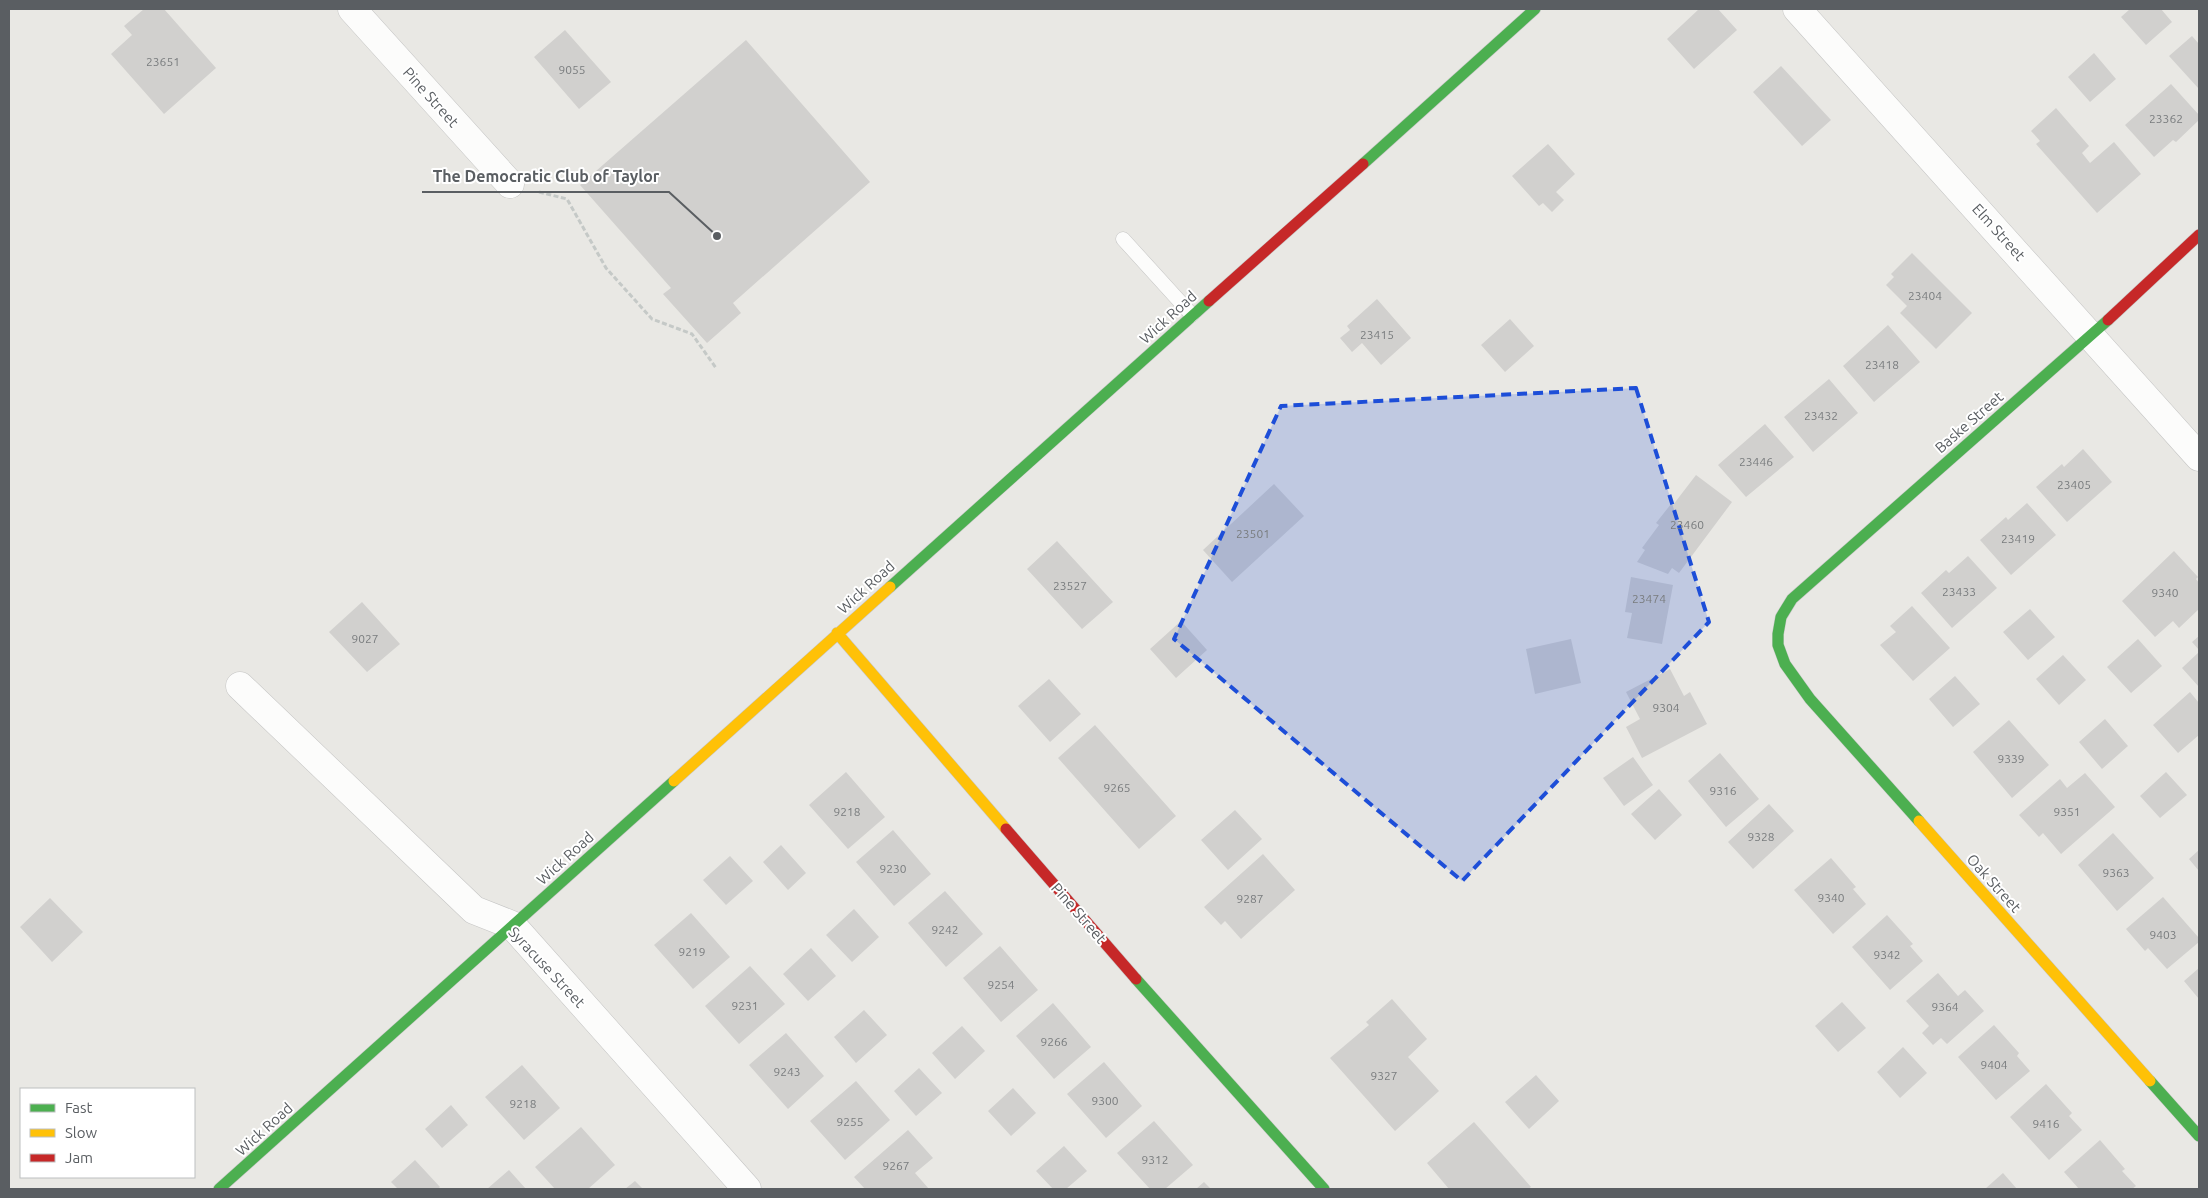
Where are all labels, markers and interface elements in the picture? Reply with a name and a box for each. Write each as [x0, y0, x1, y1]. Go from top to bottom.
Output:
house number: 23651 [146, 55, 180, 68]
house number: 9055 [558, 63, 586, 76]
street label: Pine Street [400, 64, 462, 131]
house number: 23362 [2149, 112, 2183, 125]
callout: The Democratic Club of Taylor [422, 161, 669, 192]
text: The Democratic Club of Taylor [433, 167, 660, 185]
street label: Elm Street [1969, 200, 2029, 264]
street label: Wick Road [1136, 287, 1200, 347]
house number: 23404 [1908, 289, 1942, 302]
house number: 23415 [1360, 328, 1394, 341]
house number: 23418 [1865, 358, 1899, 371]
street label: Baske Street [1931, 388, 2007, 456]
house number: 23432 [1804, 409, 1838, 422]
house number: 23446 [1739, 455, 1773, 468]
house number: 23405 [2057, 478, 2091, 491]
house number: 23460 [1670, 518, 1704, 531]
house number: 23501 [1236, 527, 1270, 540]
house number: 23419 [2001, 532, 2035, 545]
street label: Wick Road [834, 557, 898, 617]
house number: 23527 [1053, 579, 1087, 592]
house number: 23433 [1942, 585, 1976, 598]
house number: 9340 [2151, 586, 2179, 599]
house number: 23474 [1632, 592, 1666, 605]
house number: 9027 [351, 632, 379, 645]
house number: 9304 [1652, 701, 1680, 714]
house number: 9339 [1997, 752, 2025, 765]
house number: 9265 [1103, 781, 1131, 794]
house number: 9316 [1709, 784, 1737, 797]
house number: 9218 [833, 805, 861, 818]
house number: 9351 [2053, 805, 2081, 818]
street label: Wick Road [533, 828, 597, 888]
house number: 9328 [1747, 830, 1775, 843]
street label: Oak Street [1964, 850, 2025, 916]
house number: 9230 [879, 862, 907, 875]
house number: 9363 [2102, 866, 2130, 879]
street label: Pine Street [1048, 879, 1110, 947]
house number: 9340 [1817, 891, 1845, 904]
house number: 9287 [1236, 892, 1264, 905]
street label: Syracuse Street [505, 923, 589, 1011]
house number: 9242 [931, 923, 959, 936]
house number: 9403 [2149, 928, 2177, 941]
house number: 9219 [678, 945, 706, 958]
house number: 9342 [1873, 948, 1901, 961]
house number: 9254 [987, 978, 1015, 991]
house number: 9231 [731, 999, 759, 1012]
house number: 9364 [1931, 1000, 1959, 1013]
house number: 9266 [1040, 1035, 1068, 1048]
house number: 9404 [1980, 1058, 2008, 1071]
house number: 9243 [773, 1065, 801, 1078]
house number: 9327 [1370, 1069, 1398, 1082]
legend [20, 1088, 195, 1178]
house number: 9300 [1091, 1094, 1119, 1107]
house number: 9218 [509, 1097, 537, 1110]
text: Fast [65, 1099, 93, 1116]
street label: Wick Road [232, 1099, 296, 1159]
house number: 9255 [836, 1115, 864, 1128]
house number: 9416 [2032, 1117, 2060, 1130]
text: Slow [65, 1124, 98, 1141]
text: Jam [65, 1149, 93, 1166]
house number: 9312 [1141, 1153, 1169, 1166]
house number: 9267 [882, 1159, 910, 1172]

